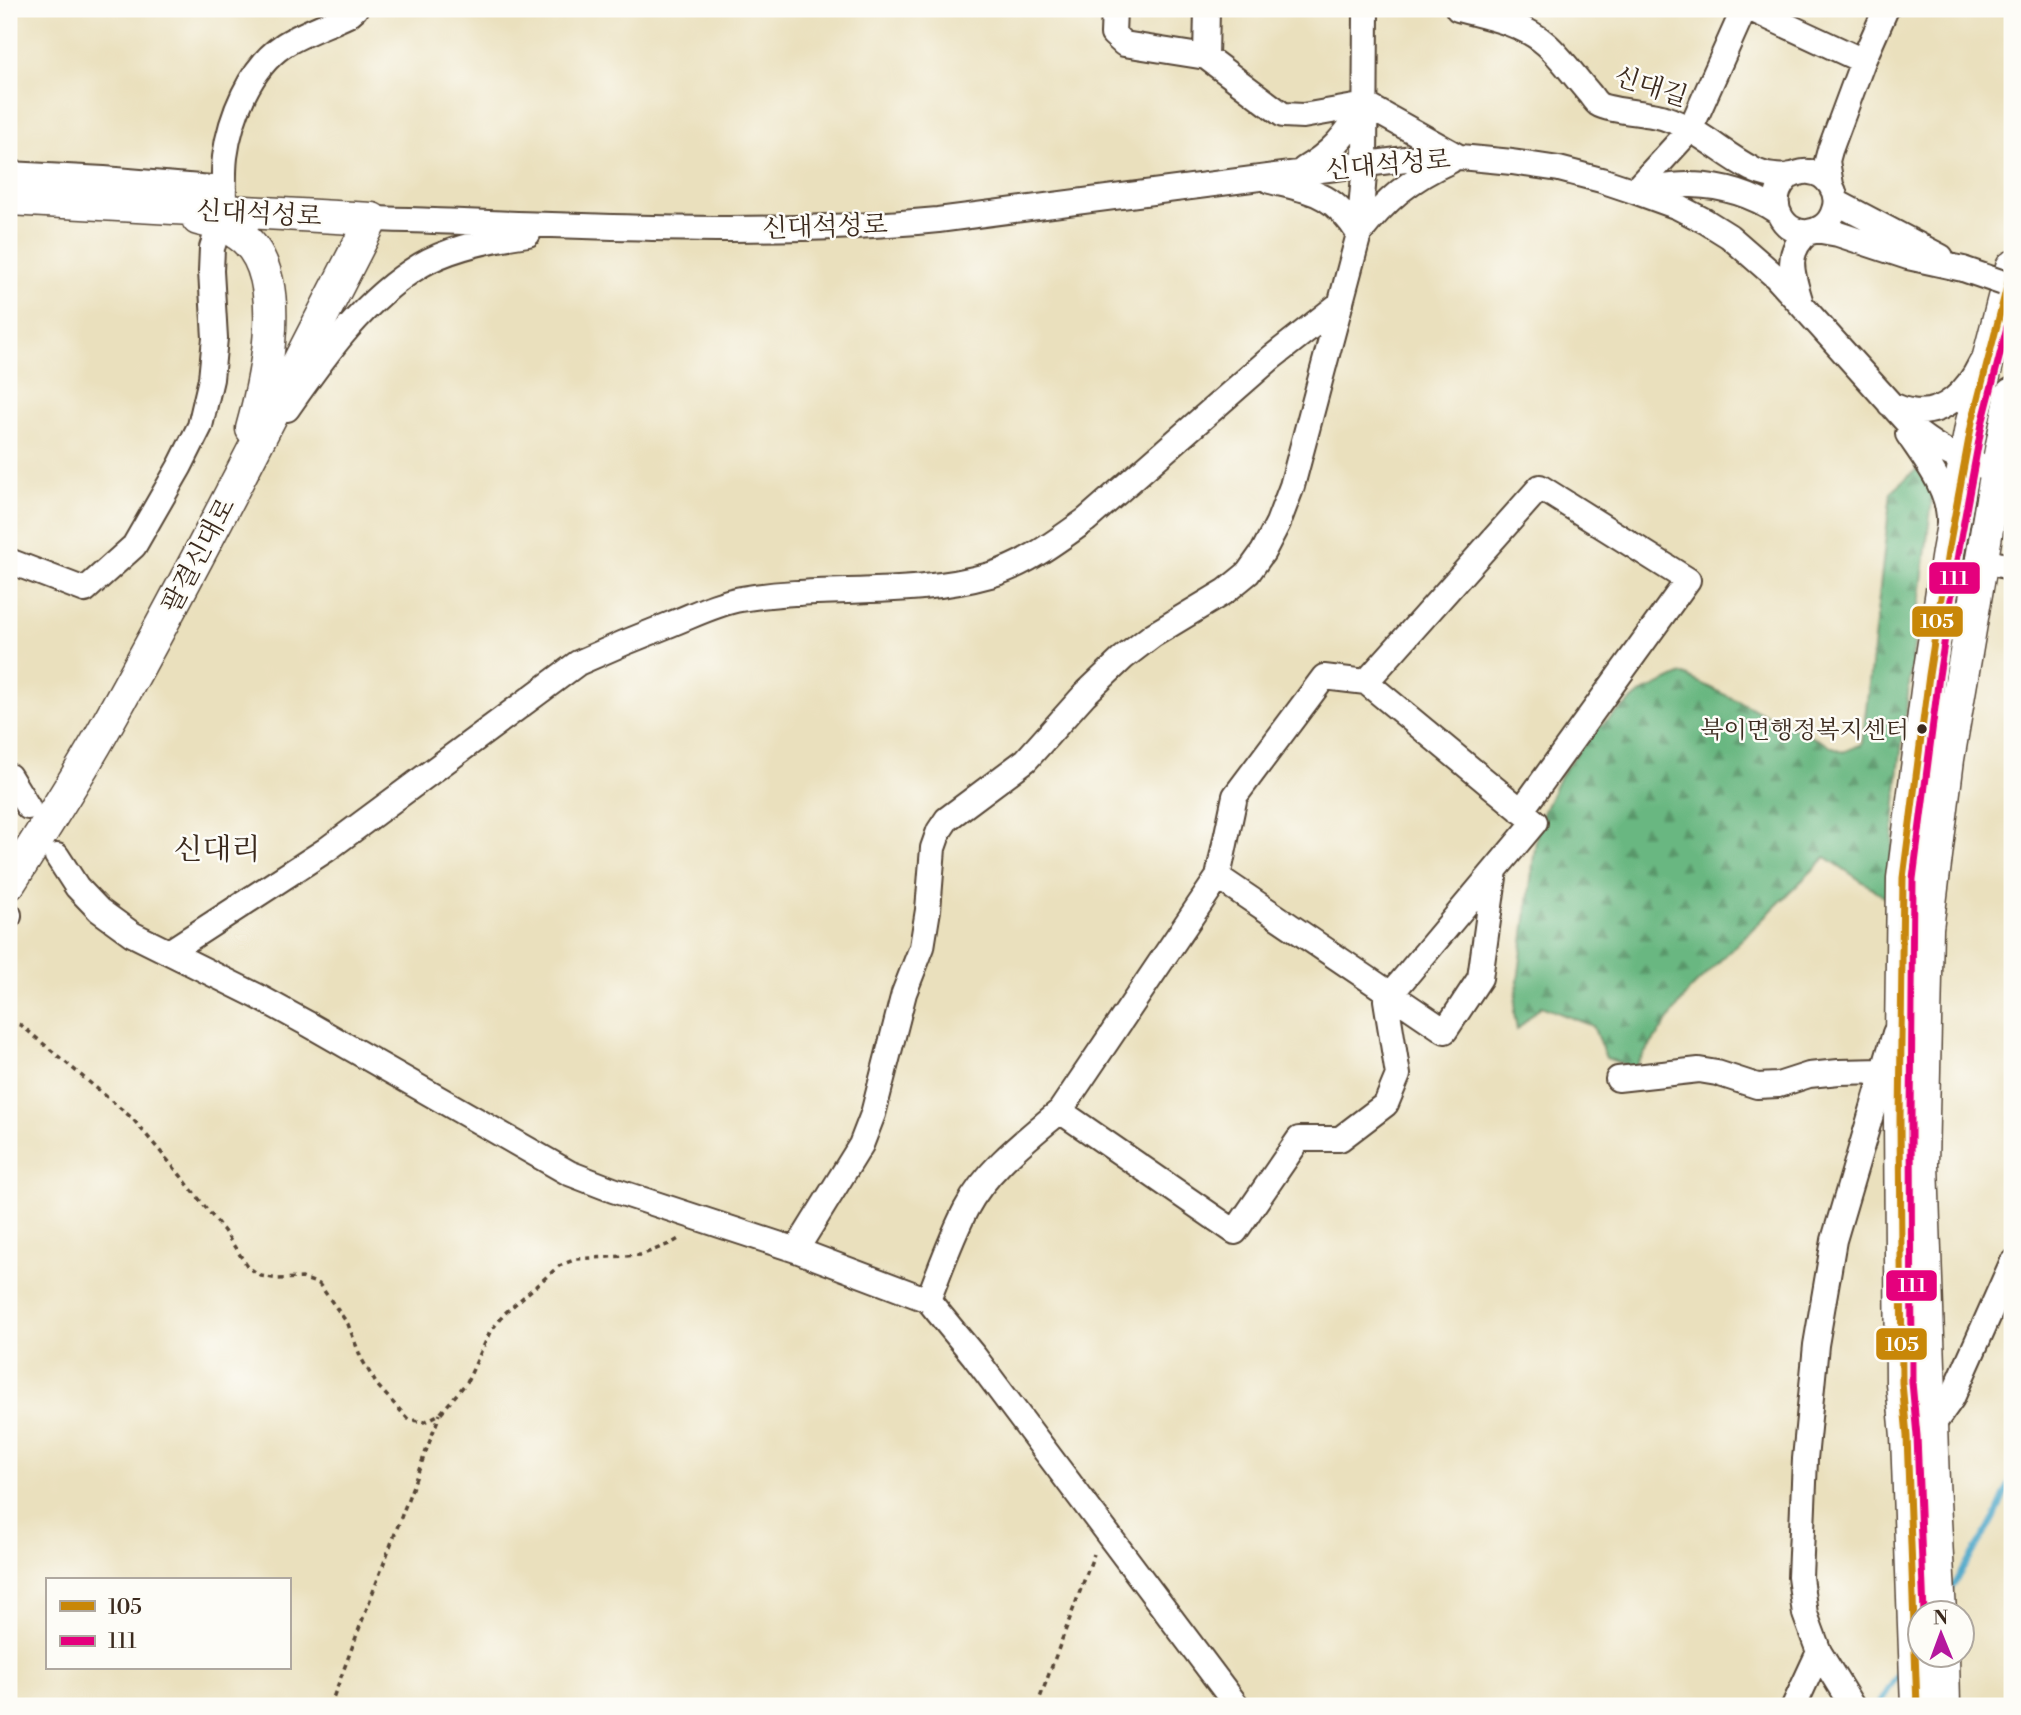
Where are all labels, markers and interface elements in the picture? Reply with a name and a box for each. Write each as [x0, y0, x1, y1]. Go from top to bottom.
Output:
street label: 신대길 [1610, 60, 1691, 114]
street label: 신대석성로 [1324, 144, 1452, 186]
street label: 신대석성로 [195, 195, 322, 233]
street label: 신대석성로 [762, 209, 888, 245]
street label: 팔결신대로 [155, 493, 242, 618]
line badge: 111 [1928, 561, 1981, 595]
text: 111 [1940, 567, 1968, 591]
line badge: 105 [1911, 605, 1964, 638]
text: 105 [1920, 610, 1954, 634]
place label: 북이면행정복지센터 [1700, 716, 1909, 746]
marker: 북이면행정복지센터 [1915, 722, 1929, 736]
district label: 신대리 [174, 831, 260, 869]
line badge: 111 [1885, 1269, 1938, 1302]
text: 111 [1898, 1274, 1926, 1298]
line badge: 105 [1875, 1327, 1928, 1361]
text: 105 [1885, 1333, 1919, 1357]
legend [46, 1578, 290, 1670]
text: 105 [108, 1595, 142, 1621]
north arrow [1906, 1600, 1976, 1670]
text: N [1933, 1606, 1948, 1630]
text: 111 [108, 1629, 137, 1655]

